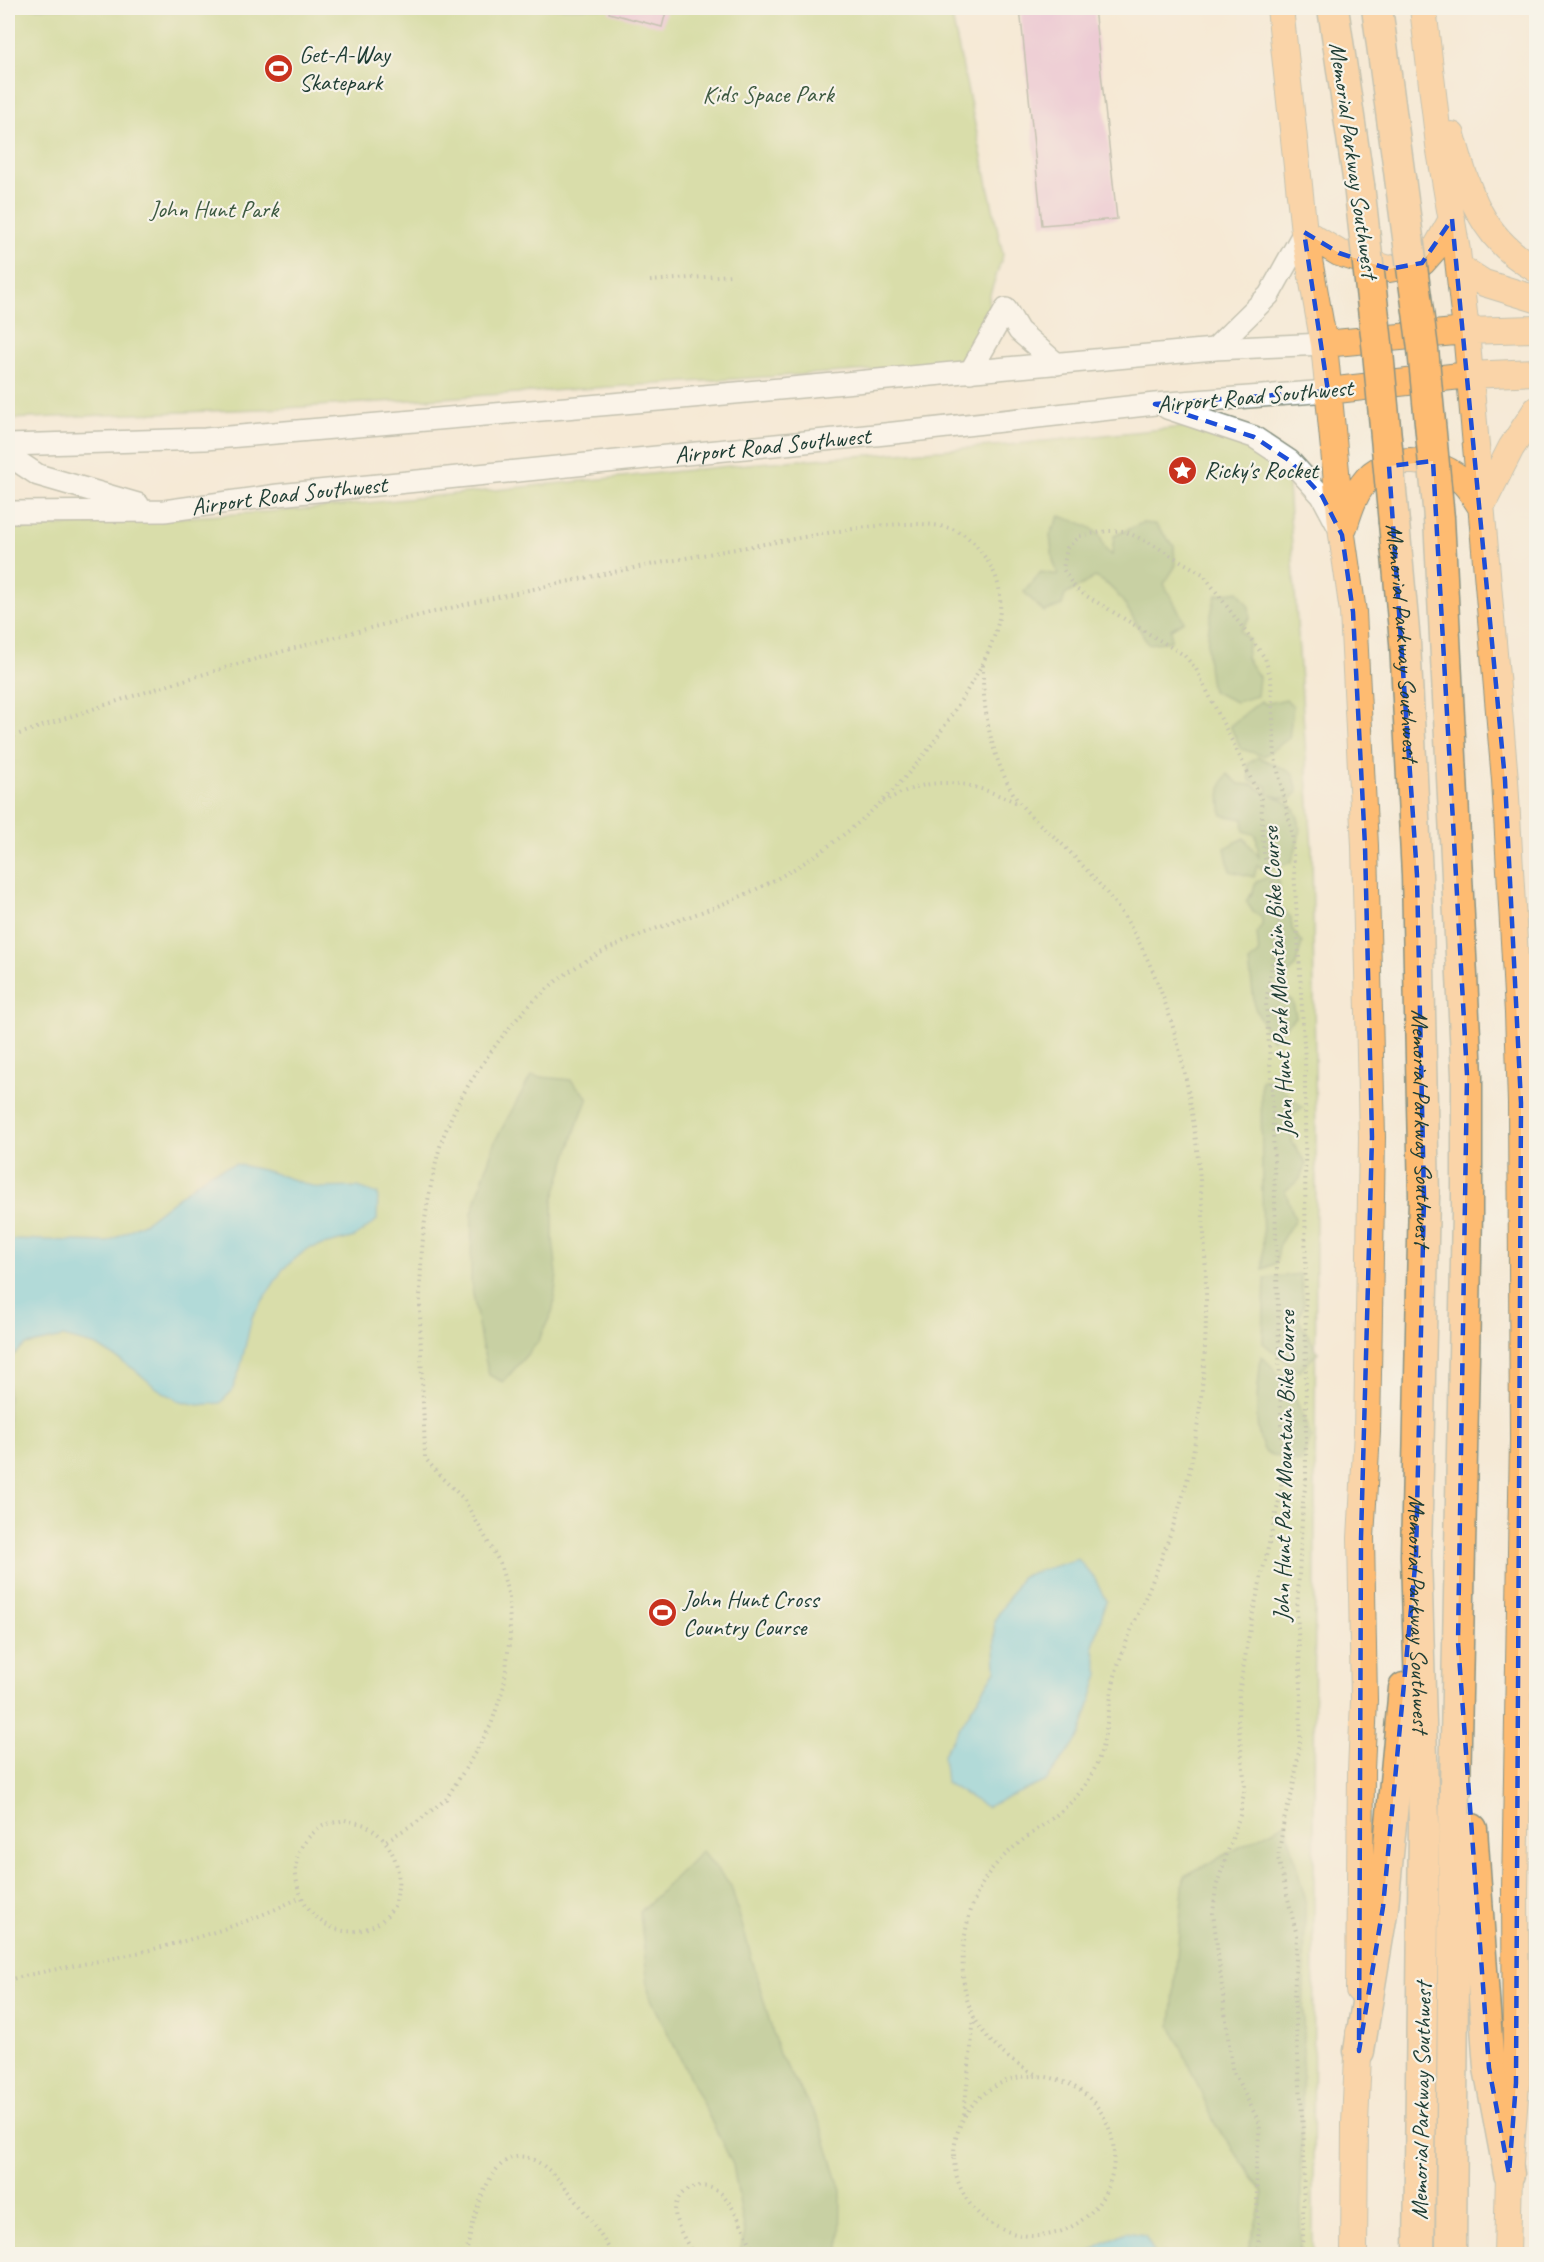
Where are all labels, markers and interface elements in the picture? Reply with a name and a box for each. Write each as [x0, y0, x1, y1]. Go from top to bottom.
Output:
place label: Get-A-Way Skatepark [299, 39, 391, 97]
street label: Memorial Parkway Southwest [1323, 40, 1386, 283]
sports icon: Get-A-Way Skatepark [262, 52, 294, 84]
park label: Kids Space Park [702, 79, 836, 109]
park label: John Hunt Park [149, 194, 280, 224]
street label: Airport Road Southwest [1156, 372, 1356, 420]
street label: Airport Road Southwest [673, 420, 874, 470]
place icon: Ricky's Rocket [1167, 454, 1199, 486]
place label: Ricky's Rocket [1204, 455, 1320, 485]
street label: Airport Road Southwest [189, 469, 390, 522]
street label: Memorial Parkway Southwest [1379, 523, 1426, 765]
street label: John Hunt Park Mountain Bike Course [1255, 824, 1301, 1139]
street label: Memorial Parkway Southwest [1405, 1009, 1439, 1250]
street label: John Hunt Park Mountain Bike Course [1266, 1308, 1302, 1623]
street label: Memorial Parkway Southwest [1401, 1495, 1436, 1736]
place label: John Hunt Cross Country Course [682, 1584, 821, 1642]
sports icon: John Hunt Cross Country Course [646, 1597, 678, 1629]
street label: Memorial Parkway Southwest [1404, 1979, 1438, 2220]

